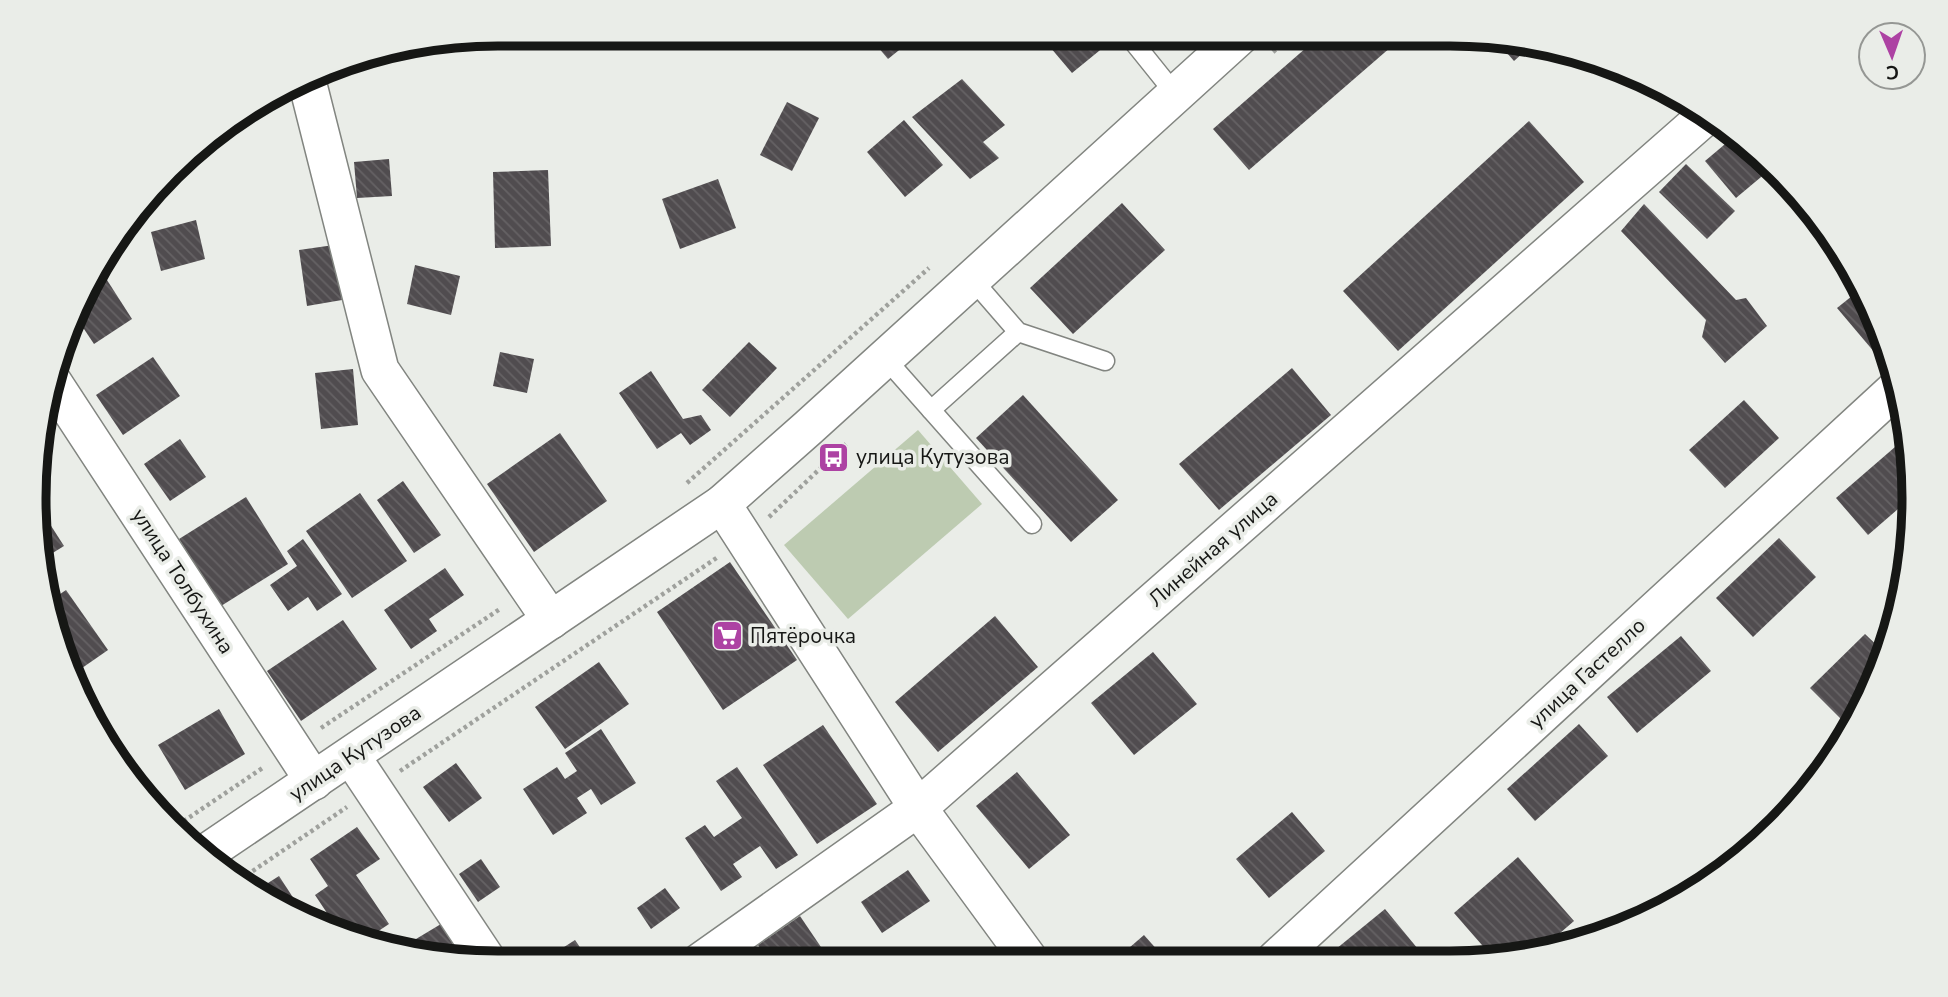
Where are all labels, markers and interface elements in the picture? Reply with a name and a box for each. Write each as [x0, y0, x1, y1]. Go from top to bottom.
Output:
north arrow [1857, 21, 1927, 91]
text: С [1886, 59, 1899, 85]
bus stop icon: улица Кутузова [816, 440, 850, 474]
place label: улица Кутузова [856, 443, 1009, 471]
street label: Линейная улица [1142, 485, 1284, 613]
street label: улица Толбухина [125, 503, 241, 659]
street label: улица Гастелло [1522, 611, 1652, 735]
supermarket icon: Пятёрочка [710, 619, 744, 653]
place label: Пятёрочка [750, 622, 856, 650]
street label: улица Кутузова [284, 698, 426, 808]

